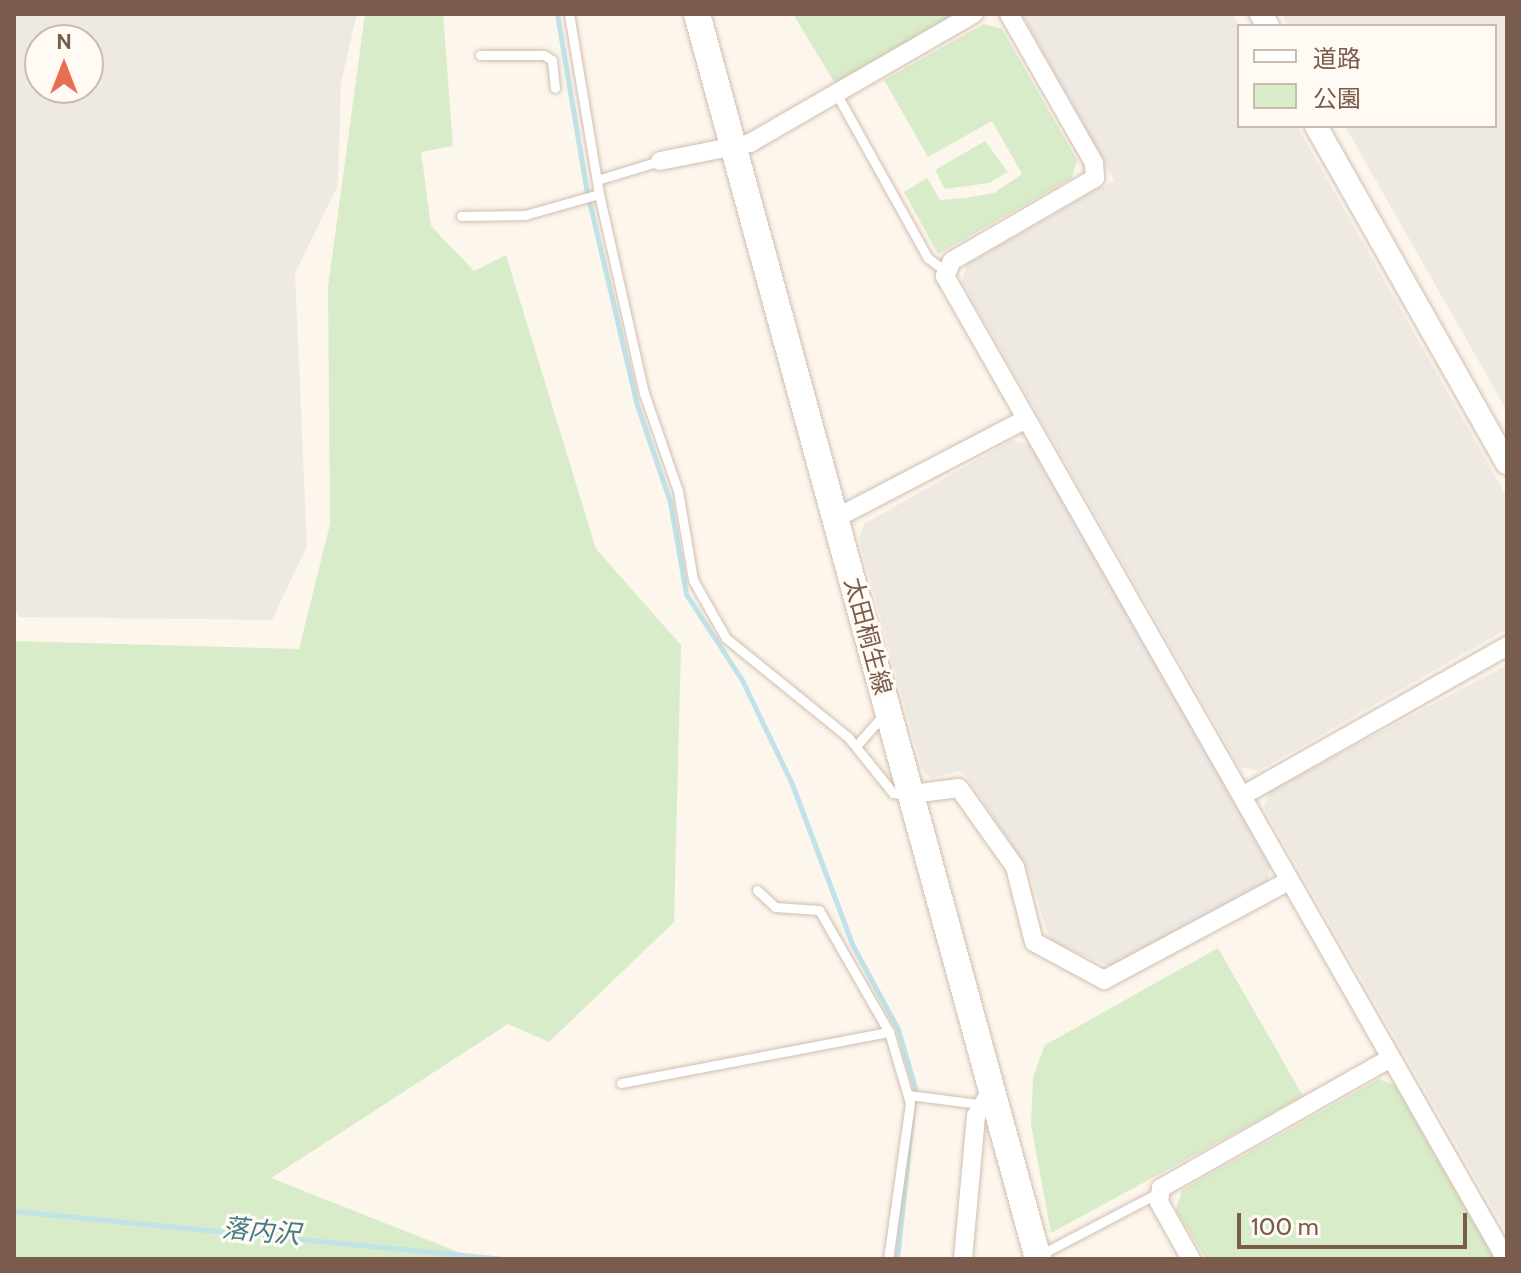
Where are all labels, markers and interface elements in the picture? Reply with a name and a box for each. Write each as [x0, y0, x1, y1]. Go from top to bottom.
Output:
north arrow [24, 24, 104, 104]
legend [1237, 24, 1497, 128]
text: N [56, 28, 72, 55]
text: 道路 [1313, 44, 1361, 73]
text: 公園 [1313, 84, 1361, 113]
street label: 太田桐生線 [839, 574, 897, 698]
scale bar [1241, 1197, 1471, 1247]
text: 100 m [1251, 1212, 1319, 1241]
water label: 落内沢 [221, 1213, 301, 1251]

